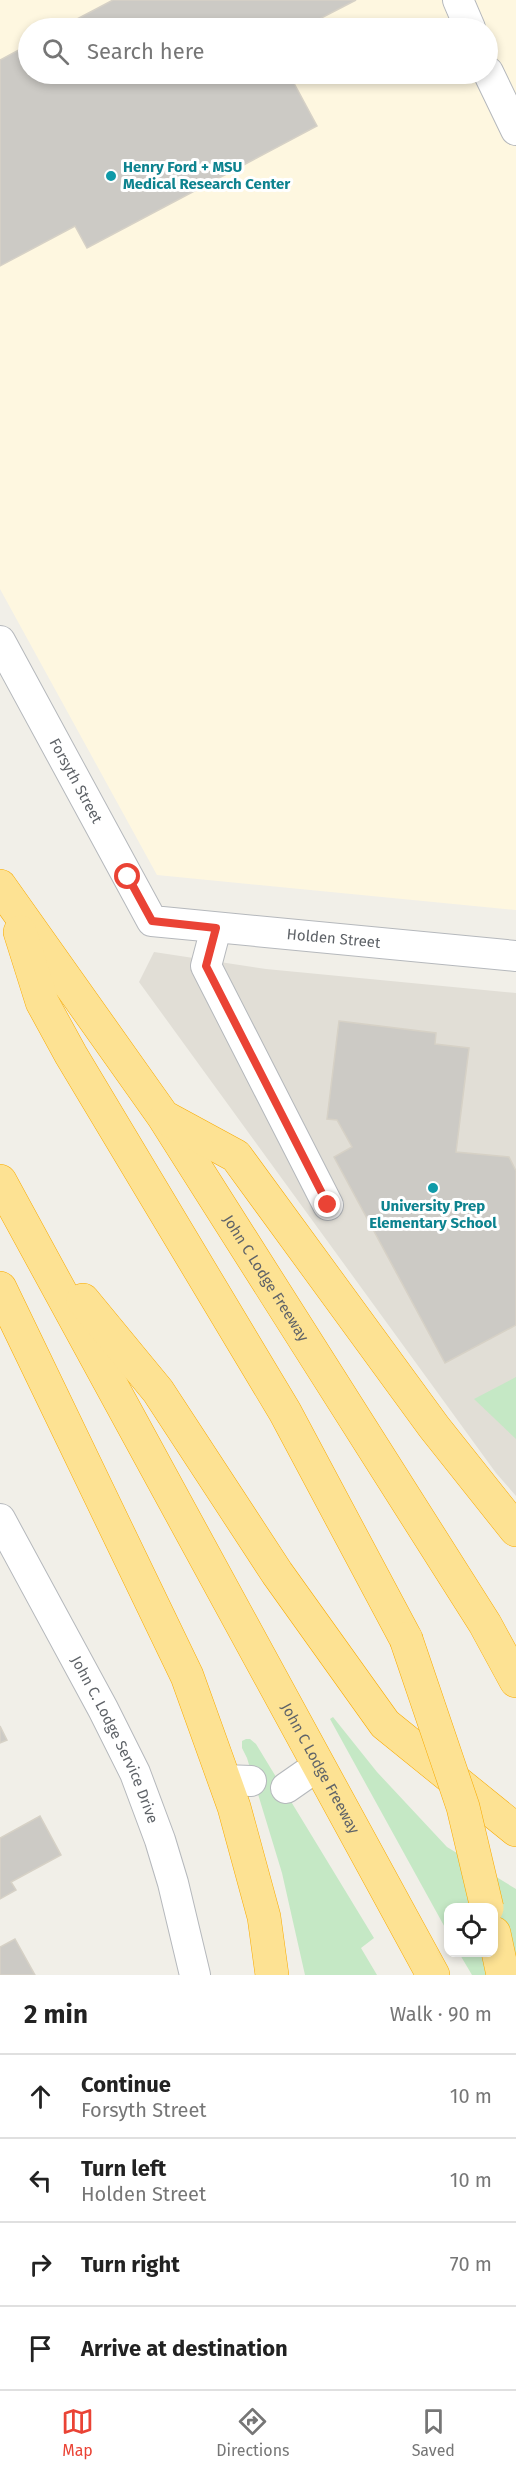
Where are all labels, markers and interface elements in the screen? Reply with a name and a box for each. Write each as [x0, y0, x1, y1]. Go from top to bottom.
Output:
search box [18, 18, 498, 84]
icon: search [39, 35, 72, 68]
text: Search here [87, 38, 205, 65]
place label: Henry Ford + MSU Medical Research Center [123, 158, 291, 193]
marker: Henry Ford + MSU Medical Research Center [104, 169, 118, 183]
street label: Forsyth Street [45, 735, 107, 827]
route start [114, 863, 140, 889]
street label: Holden Street [286, 925, 382, 952]
marker: University Prep Elementary School [426, 1181, 440, 1195]
route end [314, 1191, 340, 1217]
place label: University Prep Elementary School [369, 1197, 497, 1232]
street label: John C Lodge Freeway [219, 1212, 313, 1345]
street label: John C. Lodge Service Drive [67, 1653, 162, 1826]
street label: John C Lodge Freeway [277, 1700, 364, 1837]
map controls [444, 1903, 498, 1957]
button: locate [444, 1903, 498, 1957]
text: 2 min [24, 1999, 88, 2030]
text: Walk · 90 m [390, 2002, 492, 2026]
text: Continue [81, 2071, 171, 2098]
icon: ahead [24, 2080, 57, 2113]
text: 10 m [450, 2084, 492, 2108]
text: Forsyth Street [81, 2098, 207, 2122]
text: Turn left [81, 2155, 166, 2182]
icon: left [24, 2164, 57, 2197]
text: 10 m [450, 2168, 492, 2192]
text: Holden Street [81, 2182, 206, 2206]
icon: right [24, 2248, 57, 2281]
text: Turn right [81, 2251, 180, 2278]
text: 70 m [450, 2252, 492, 2276]
icon: arrive [24, 2332, 57, 2365]
text: Arrive at destination [81, 2335, 288, 2362]
tab: Map [61, 2405, 94, 2460]
tab: Directions [216, 2405, 290, 2460]
tab: Saved [412, 2405, 455, 2460]

